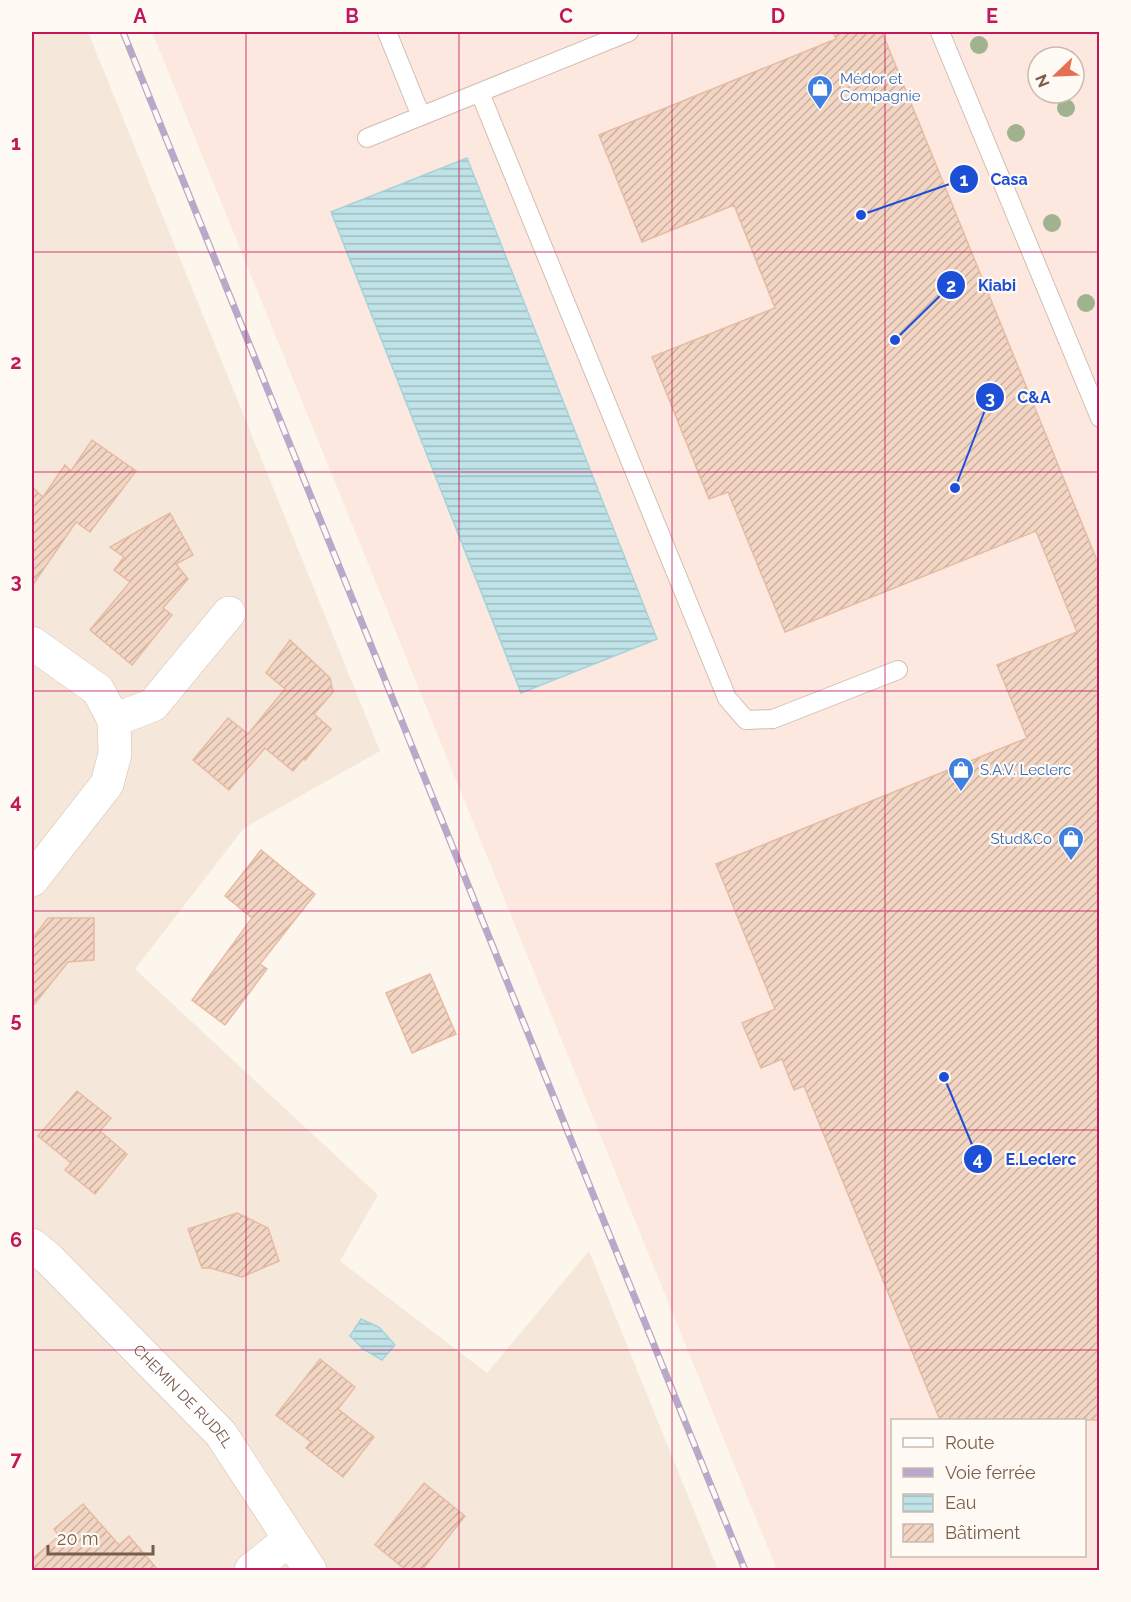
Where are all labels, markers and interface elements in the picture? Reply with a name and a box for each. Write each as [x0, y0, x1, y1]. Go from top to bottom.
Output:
text: A [133, 4, 147, 28]
text: B [345, 4, 359, 28]
text: C [559, 4, 573, 28]
text: D [771, 4, 785, 28]
text: E [986, 4, 998, 28]
north arrow [1026, 45, 1086, 105]
place label: Médor et Compagnie [840, 70, 921, 105]
text: N [1032, 71, 1054, 90]
shop icon: Médor et Compagnie [805, 73, 835, 111]
text: 1 [11, 131, 21, 155]
callout: Casa [949, 162, 1040, 196]
text: 1 [960, 169, 969, 190]
text: Casa [990, 170, 1028, 189]
callout: Kiabi [936, 268, 1028, 302]
text: 2 [946, 275, 956, 296]
text: Kiabi [978, 276, 1016, 295]
text: 2 [10, 350, 22, 374]
callout: C&A [975, 380, 1063, 414]
text: 3 [985, 387, 995, 408]
text: C&A [1017, 388, 1051, 407]
text: 3 [10, 569, 22, 593]
shop icon: S.A.V. Leclerc [946, 755, 976, 793]
place label: S.A.V. Leclerc [980, 761, 1071, 779]
text: 4 [10, 789, 22, 813]
shop icon: Stud&Co [1056, 824, 1086, 862]
place label: Stud&Co [991, 830, 1052, 848]
text: 5 [10, 1008, 22, 1032]
callout: E.Leclerc [963, 1142, 1088, 1176]
text: 4 [973, 1148, 983, 1169]
text: E.Leclerc [1006, 1150, 1076, 1169]
text: 6 [10, 1228, 22, 1252]
street label: CHEMIN DE RUDEL [129, 1341, 237, 1451]
legend [891, 1419, 1086, 1557]
text: Route [945, 1432, 995, 1453]
text: 7 [10, 1447, 22, 1471]
text: Voie ferrée [945, 1462, 1036, 1483]
text: Eau [945, 1492, 976, 1513]
scale bar [48, 1518, 153, 1556]
text: Bâtiment [945, 1522, 1020, 1543]
text: 20 m [57, 1528, 99, 1549]

